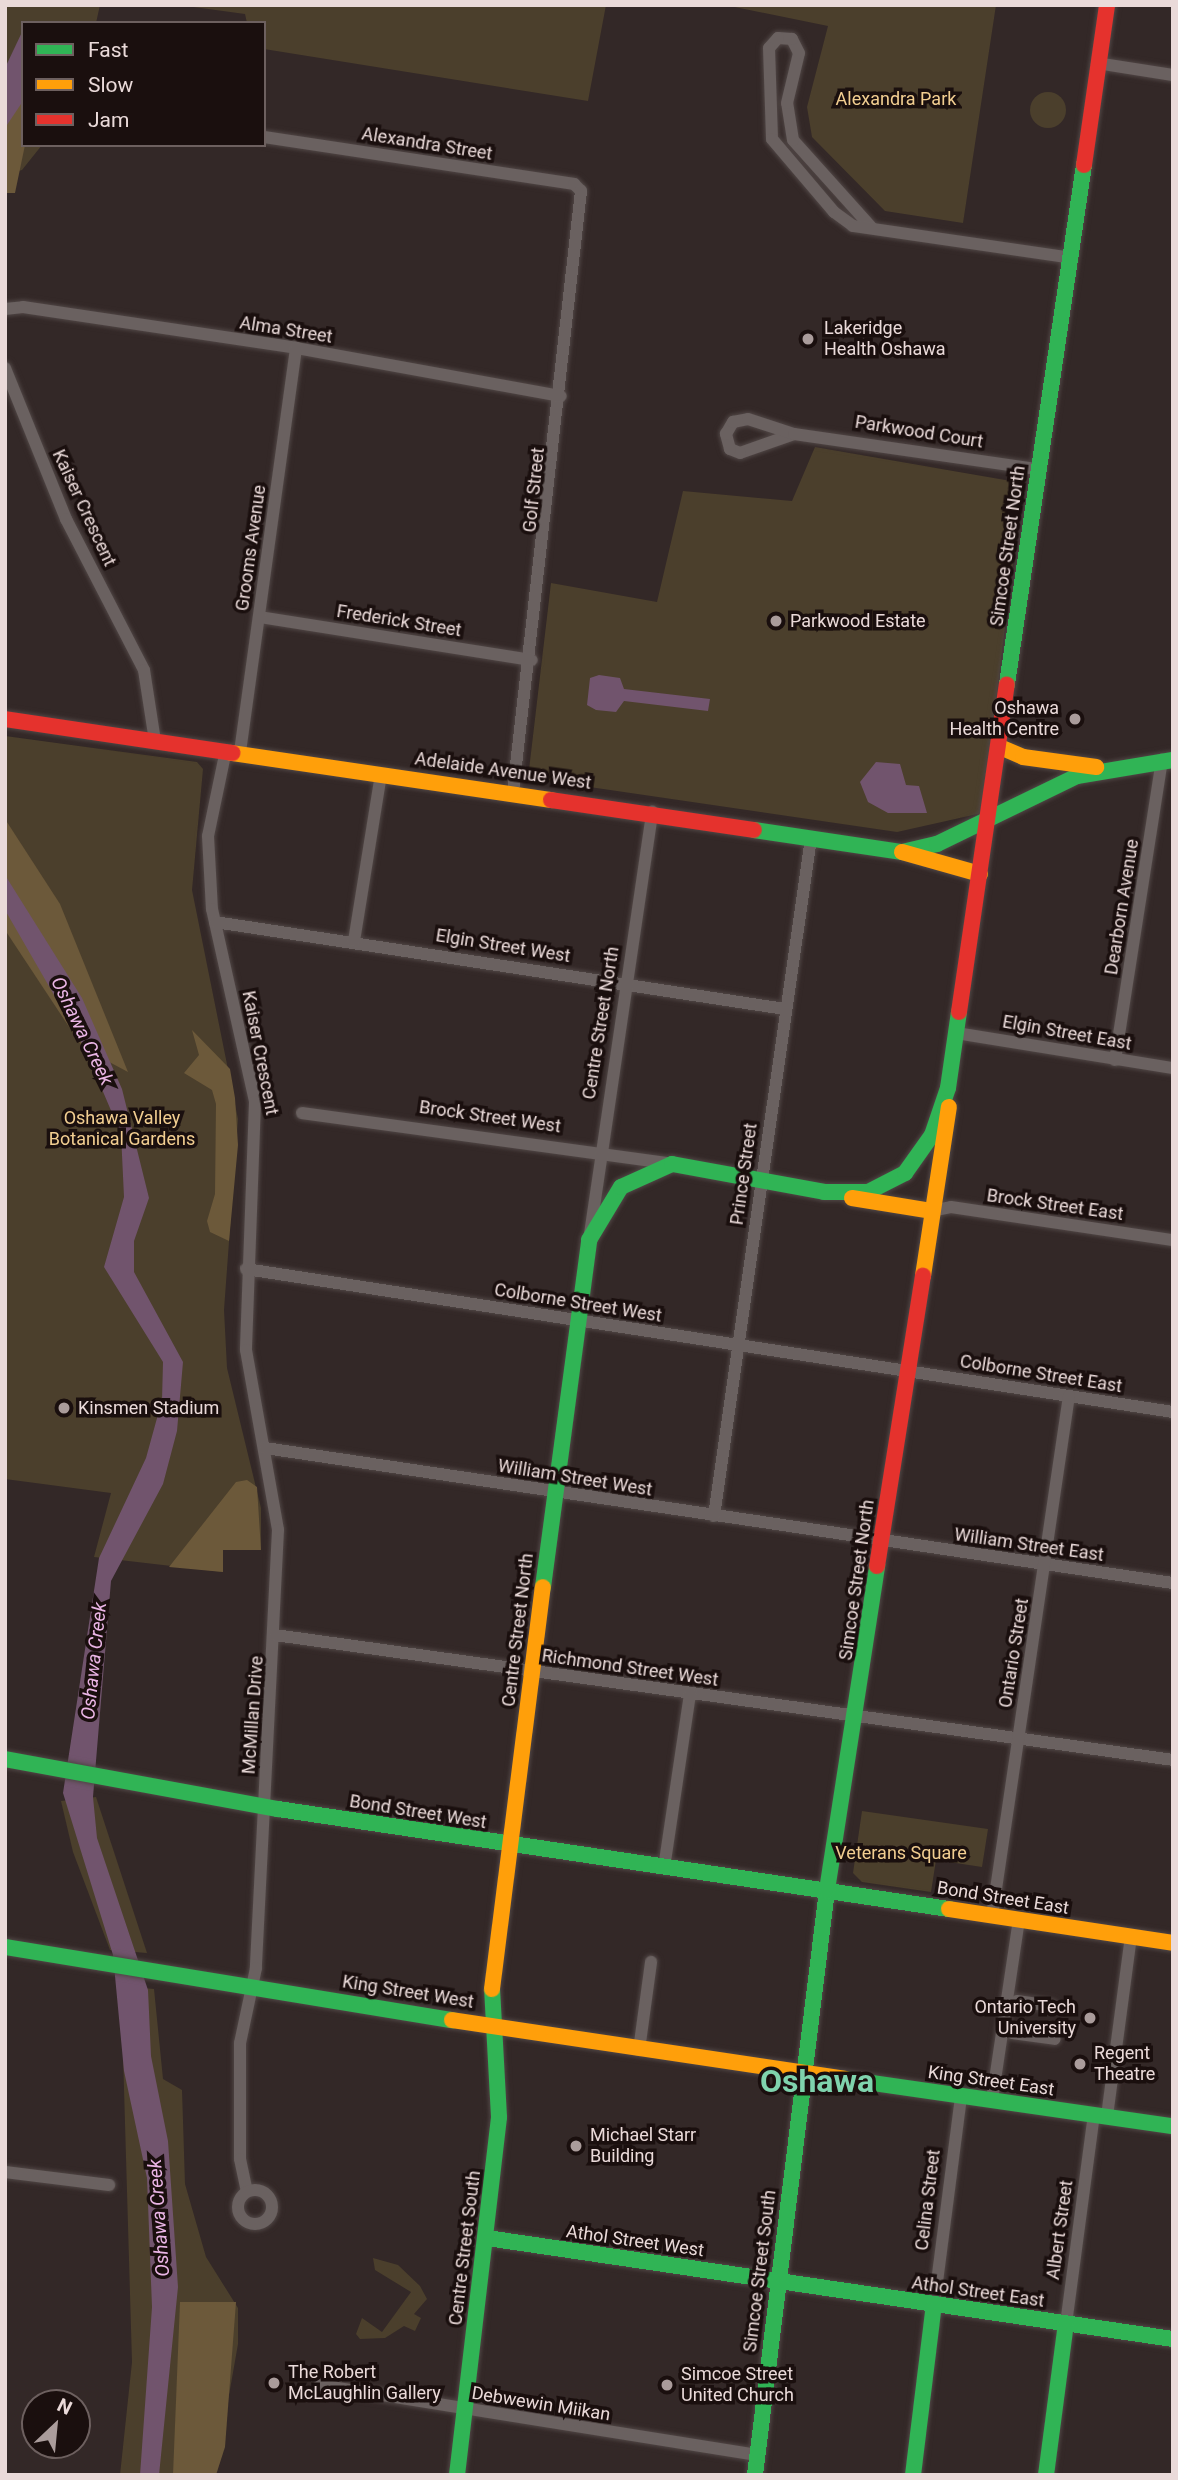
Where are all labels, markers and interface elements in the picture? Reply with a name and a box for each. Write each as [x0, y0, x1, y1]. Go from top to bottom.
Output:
legend [21, 21, 266, 147]
text: Fast [88, 38, 128, 62]
text: Slow [88, 73, 133, 97]
park label: Alexandra Park [836, 88, 956, 110]
text: Jam [88, 108, 129, 132]
street label: Alexandra Street [360, 123, 494, 165]
street label: Alma Street [238, 312, 334, 348]
place label: Lakeridge Health Oshawa [824, 318, 946, 360]
marker: Lakeridge Health Oshawa [798, 329, 818, 349]
street label: Parkwood Court [853, 411, 985, 453]
street label: Kaiser Crescent [48, 446, 120, 570]
street label: Golf Street [519, 447, 549, 533]
street label: Simcoe Street North [986, 464, 1030, 628]
street label: Grooms Avenue [231, 484, 271, 612]
street label: Frederick Street [335, 600, 463, 642]
place label: Parkwood Estate [790, 610, 926, 632]
marker: Parkwood Estate [768, 613, 784, 629]
place label: Oshawa Health Centre [950, 698, 1059, 740]
marker: Oshawa Health Centre [1065, 709, 1085, 729]
street label: Adelaide Avenue West [413, 748, 593, 794]
street label: Dearborn Avenue [1101, 838, 1143, 976]
street label: Elgin Street West [434, 925, 572, 967]
street label: Centre Street North [578, 945, 624, 1101]
water label: Oshawa Creek [46, 973, 118, 1089]
street label: Kaiser Crescent [237, 989, 283, 1117]
street label: Elgin Street East [1001, 1011, 1133, 1055]
street label: Brock Street West [418, 1096, 562, 1138]
park label: Oshawa Valley Botanical Gardens [49, 1108, 195, 1150]
street label: Prince Street [726, 1122, 762, 1226]
street label: Brock Street East [985, 1185, 1125, 1225]
street label: Colborne Street West [493, 1279, 663, 1327]
street label: Colborne Street East [958, 1351, 1124, 1397]
place label: Kinsmen Stadium [78, 1397, 219, 1419]
marker: Kinsmen Stadium [56, 1400, 72, 1416]
street label: William Street West [496, 1455, 654, 1501]
street label: Simcoe Street North [835, 1498, 879, 1662]
street label: William Street East [953, 1524, 1105, 1566]
street label: Centre Street North [498, 1552, 538, 1708]
street label: Ontario Street [995, 1597, 1033, 1709]
water label: Oshawa Creek [77, 1601, 111, 1721]
street label: Richmond Street West [540, 1645, 720, 1691]
street label: McMillan Drive [238, 1655, 268, 1775]
street label: Bond Street West [348, 1791, 488, 1833]
park label: Veterans Square [835, 1842, 967, 1864]
street label: Bond Street East [936, 1877, 1070, 1919]
street label: King Street West [341, 1971, 475, 2013]
place label: Ontario Tech University [974, 1997, 1076, 2039]
marker: Ontario Tech University [1082, 2010, 1098, 2026]
place label: Regent Theatre [1094, 2043, 1155, 2086]
marker: Regent Theatre [1072, 2056, 1088, 2072]
street label: King Street East [926, 2061, 1056, 2101]
district label: Oshawa [760, 2062, 874, 2100]
place label: Michael Starr Building [590, 2125, 696, 2168]
marker: Michael Starr Building [568, 2138, 584, 2154]
street label: Celina Street [911, 2148, 945, 2252]
water label: Oshawa Creek [144, 2158, 174, 2278]
street label: Centre Street South [445, 2169, 485, 2327]
street label: Albert Street [1042, 2179, 1078, 2281]
street label: Simcoe Street South [739, 2189, 781, 2353]
street label: Athol Street West [565, 2221, 705, 2261]
street label: Athol Street East [910, 2272, 1046, 2312]
place label: The Robert McLaughlin Gallery [288, 2362, 441, 2404]
place label: Simcoe Street United Church [681, 2364, 794, 2406]
marker: The Robert McLaughlin Gallery [266, 2375, 282, 2391]
marker: Simcoe Street United Church [659, 2377, 675, 2393]
street label: Debwewin Miikan [470, 2382, 612, 2426]
north arrow [21, 2389, 91, 2459]
text: N [53, 2393, 76, 2420]

